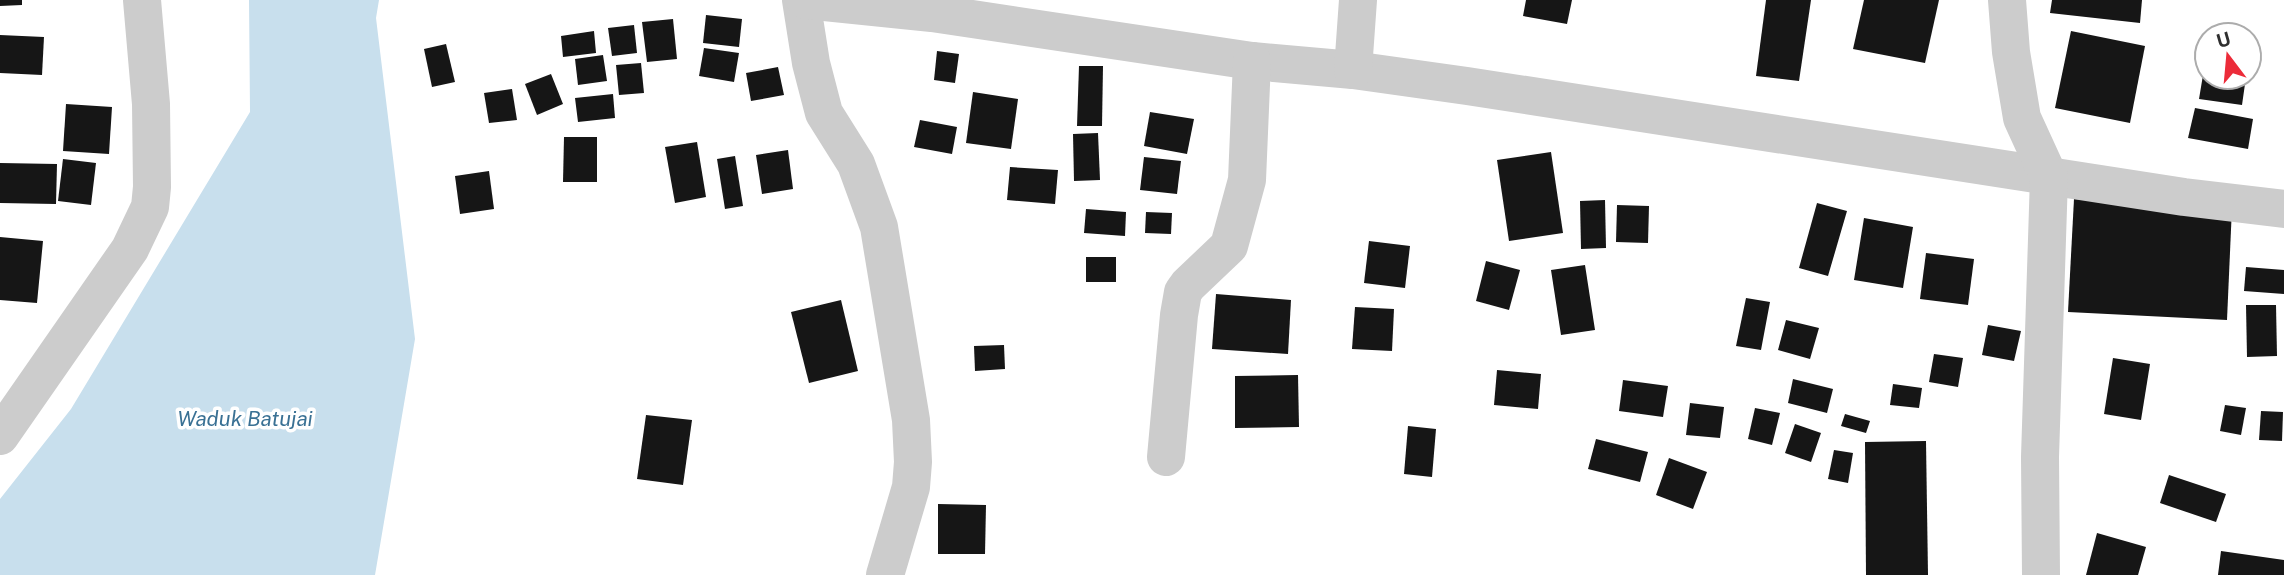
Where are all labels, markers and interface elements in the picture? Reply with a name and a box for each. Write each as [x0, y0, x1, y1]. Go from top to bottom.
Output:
north arrow [2193, 21, 2263, 91]
text: U [2214, 27, 2233, 52]
water label: Waduk Batujai [177, 406, 313, 431]

